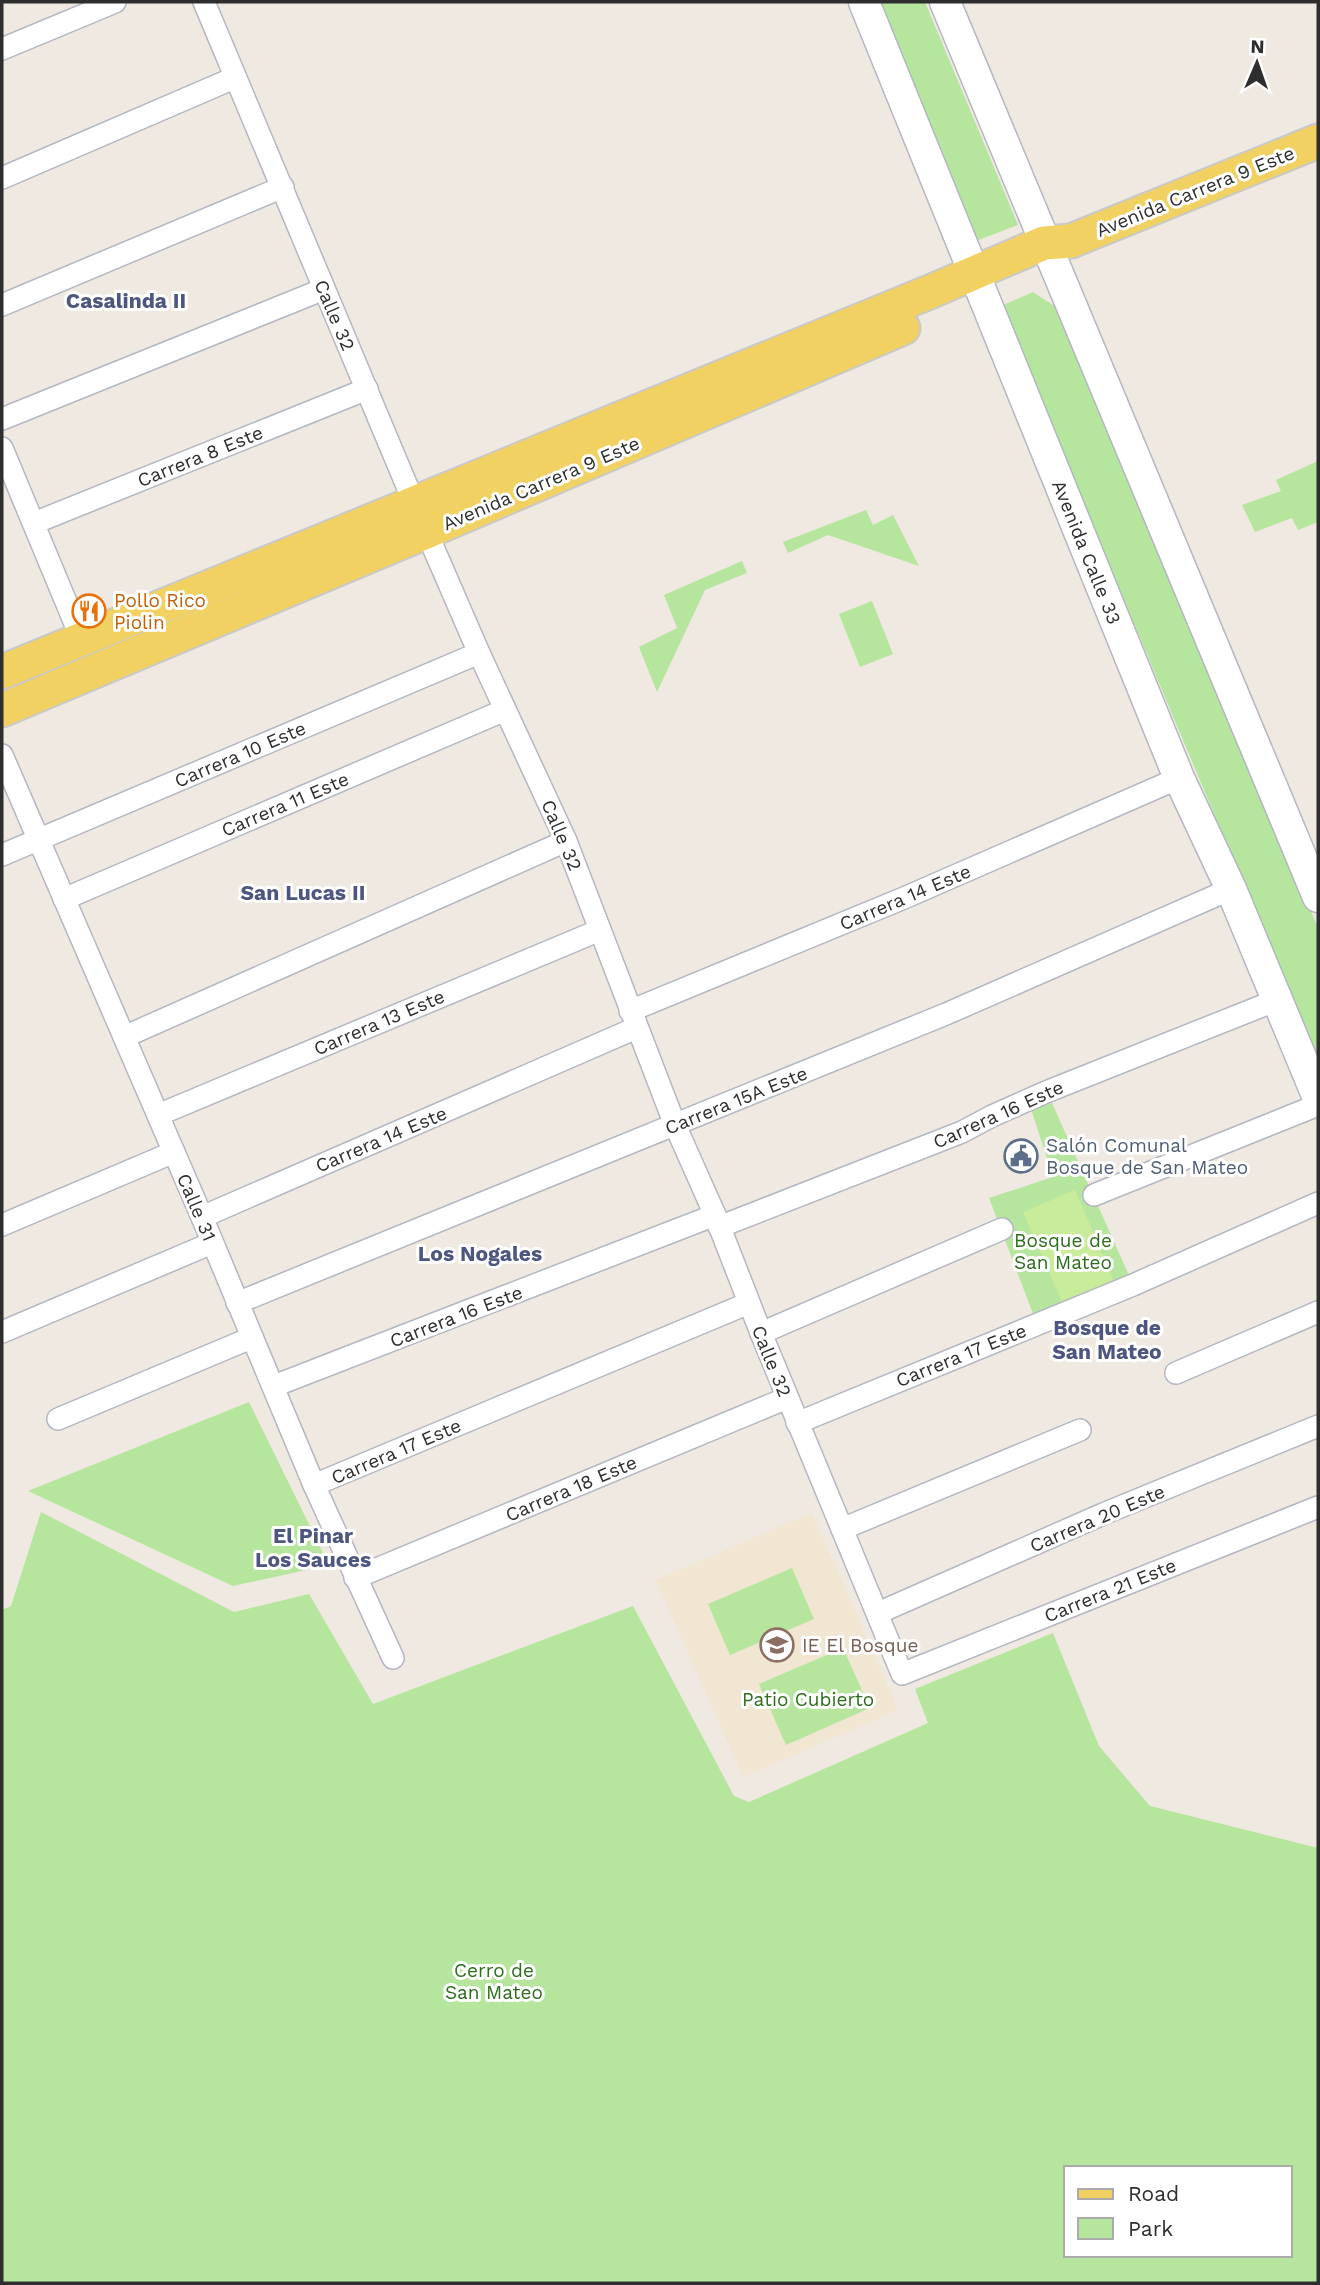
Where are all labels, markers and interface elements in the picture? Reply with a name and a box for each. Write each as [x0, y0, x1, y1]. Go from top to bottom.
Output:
north arrow [1222, 28, 1292, 98]
text: N [1250, 35, 1265, 58]
street label: Avenida Carrera 9 Este [1093, 141, 1298, 242]
street label: Calle 32 [309, 276, 360, 354]
district label: Casalinda II [66, 288, 186, 313]
street label: Carrera 8 Este [134, 421, 266, 492]
street label: Avenida Carrera 9 Este [439, 431, 643, 535]
street label: Avenida Calle 33 [1047, 477, 1126, 628]
place label: Pollo Rico Piolin [114, 589, 206, 634]
restaurant icon: Pollo Rico Piolin [70, 592, 108, 630]
street label: Carrera 10 Este [171, 716, 309, 793]
street label: Carrera 11 Este [218, 767, 352, 842]
street label: Calle 32 [536, 796, 587, 874]
street label: Carrera 14 Este [836, 859, 974, 935]
district label: San Lucas II [241, 880, 365, 905]
street label: Carrera 13 Este [310, 985, 448, 1060]
street label: Carrera 15A Este [662, 1061, 811, 1140]
street label: Carrera 16 Este [929, 1075, 1067, 1154]
street label: Carrera 14 Este [312, 1101, 450, 1177]
place label: Salón Comunal Bosque de San Mateo [1046, 1134, 1248, 1179]
public building icon: Salón Comunal Bosque de San Mateo [1002, 1137, 1040, 1175]
street label: Calle 31 [172, 1170, 221, 1245]
park label: Bosque de San Mateo [1014, 1229, 1112, 1274]
district label: Los Nogales [418, 1241, 542, 1266]
street label: Carrera 16 Este [387, 1281, 526, 1352]
district label: Bosque de San Mateo [1052, 1315, 1162, 1364]
street label: Carrera 17 Este [892, 1319, 1030, 1392]
street label: Calle 32 [747, 1322, 796, 1400]
street label: Carrera 17 Este [328, 1414, 465, 1489]
street label: Carrera 18 Este [502, 1450, 640, 1526]
street label: Carrera 20 Este [1026, 1480, 1168, 1557]
district label: El Pinar Los Sauces [255, 1523, 371, 1572]
street label: Carrera 21 Este [1041, 1554, 1180, 1627]
school or university icon: IE El Bosque [758, 1626, 796, 1664]
place label: IE El Bosque [802, 1634, 918, 1657]
park label: Patio Cubierto [742, 1688, 874, 1711]
park label: Cerro de San Mateo [445, 1959, 543, 2004]
legend [1064, 2166, 1292, 2257]
text: Road [1128, 2181, 1179, 2206]
text: Park [1128, 2216, 1173, 2241]

